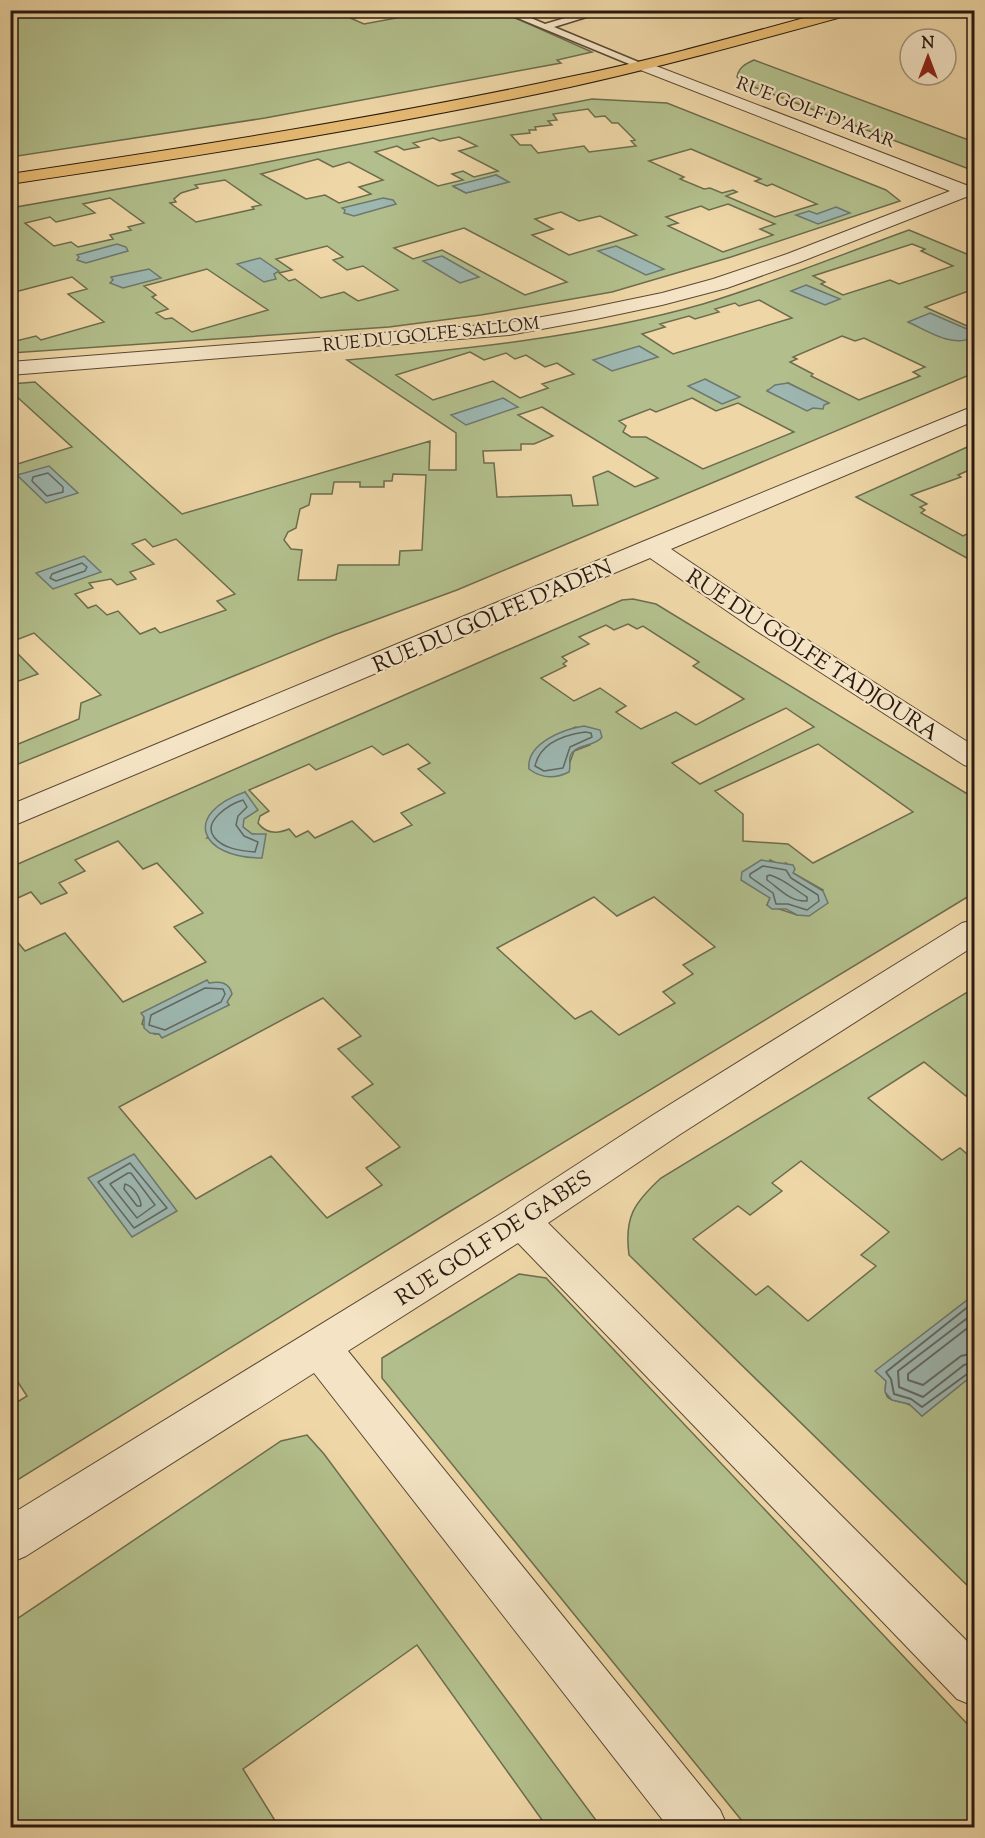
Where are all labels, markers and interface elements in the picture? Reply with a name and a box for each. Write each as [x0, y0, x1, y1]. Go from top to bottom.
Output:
north arrow [898, 27, 958, 87]
text: N [922, 33, 935, 56]
street label: RUE GOLF D'AKAR [732, 72, 899, 156]
street label: RUE DU GOLFE SALLOM [322, 312, 541, 360]
street label: RUE DU GOLFE D'ADEN [368, 553, 618, 683]
street label: RUE DU GOLFE TADJOURA [679, 563, 944, 750]
street label: RUE GOLF DE GABES [390, 1164, 599, 1315]

